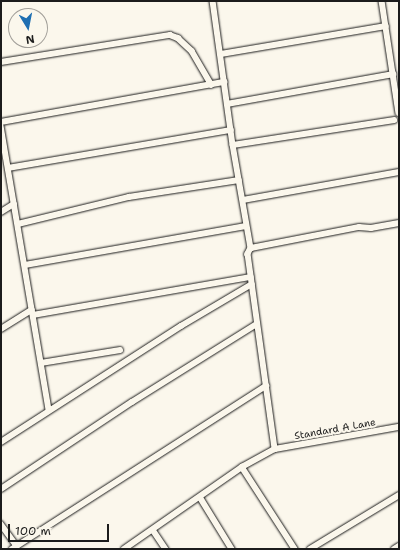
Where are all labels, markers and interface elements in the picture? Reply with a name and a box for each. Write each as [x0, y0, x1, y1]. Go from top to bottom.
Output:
north arrow [8, 8, 48, 48]
text: N [24, 31, 36, 47]
street label: Standard A Lane [293, 416, 377, 442]
scale bar [10, 516, 111, 542]
text: 100 m [15, 523, 51, 539]

